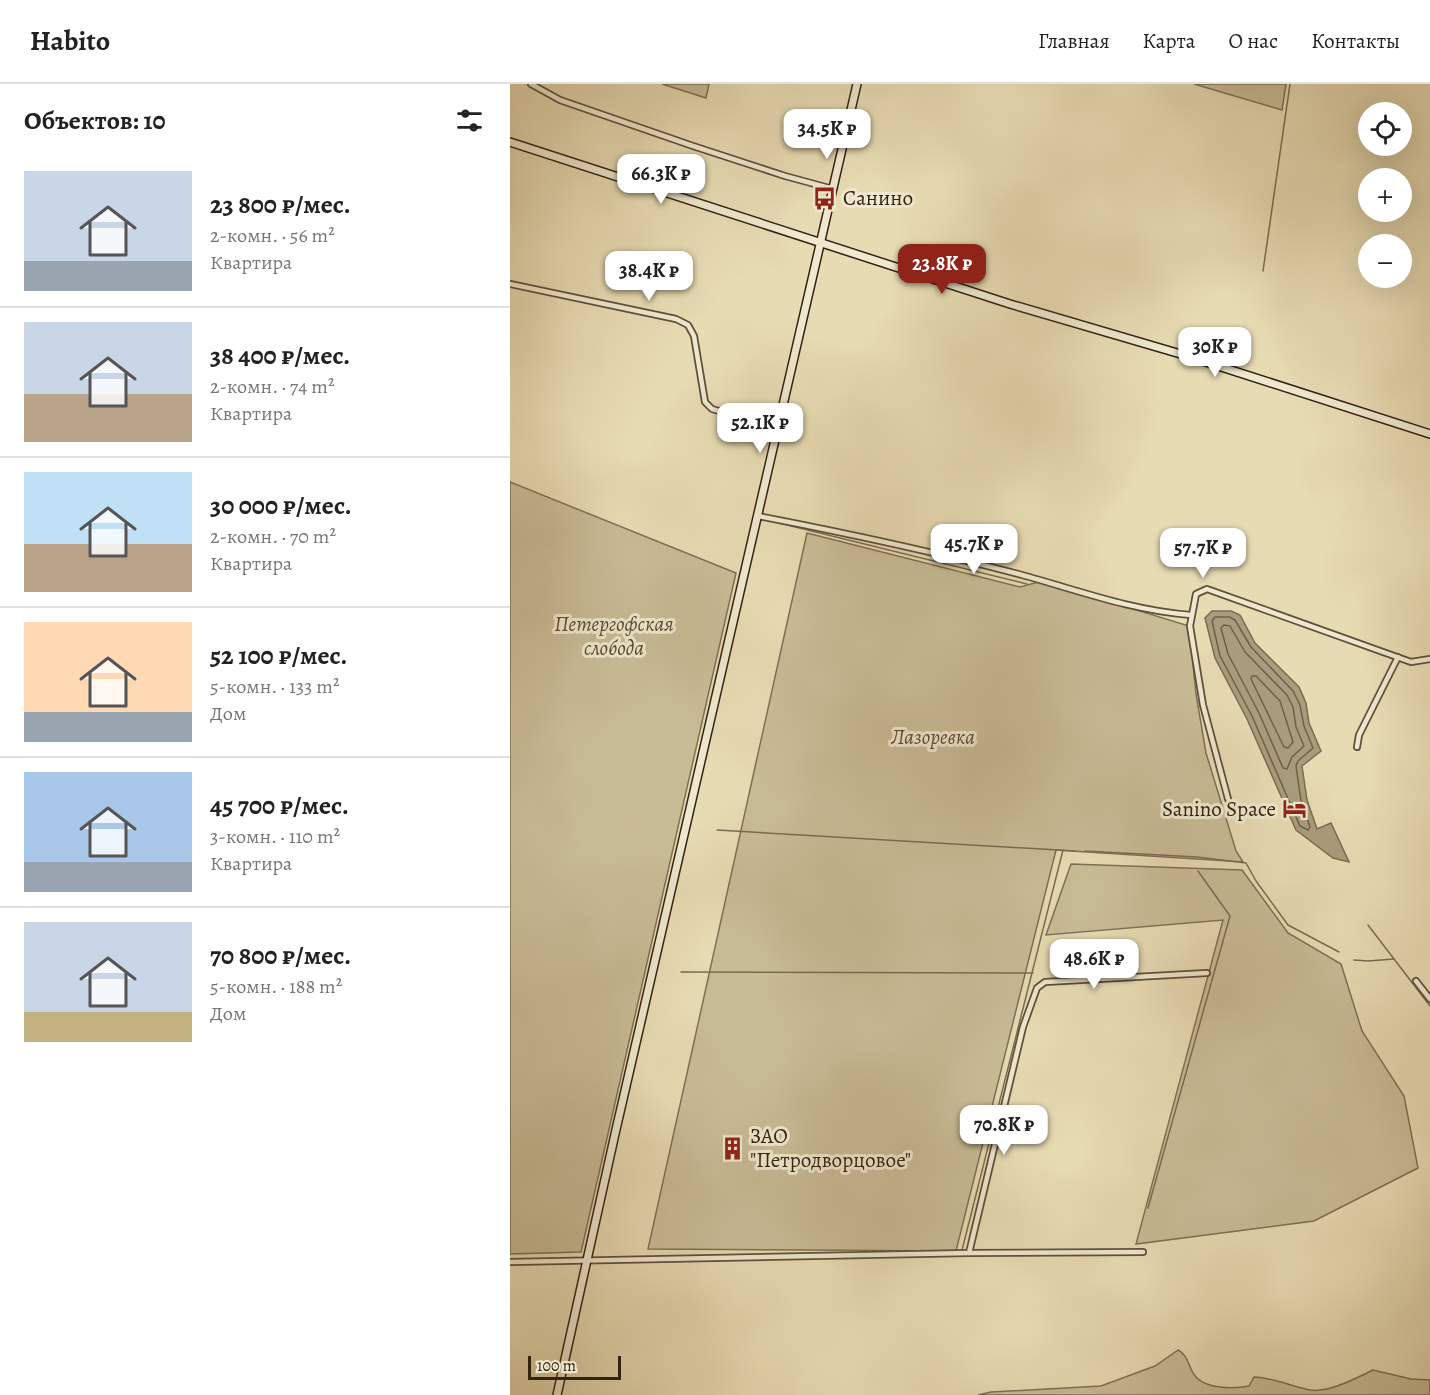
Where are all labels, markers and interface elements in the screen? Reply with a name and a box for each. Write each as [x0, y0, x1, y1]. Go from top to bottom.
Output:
text: Habito [30, 22, 110, 60]
text: Главная [1038, 27, 1110, 55]
text: Карта [1143, 27, 1195, 55]
text: О нас [1228, 27, 1278, 55]
text: Контакты [1311, 27, 1400, 55]
map controls [1358, 102, 1412, 288]
button: locate [1358, 102, 1412, 156]
text: Объектов: 10 [24, 103, 166, 138]
icon: filters [453, 104, 486, 137]
pin: 34.5K ₽ [772, 109, 882, 160]
text: 34.5K ₽ [798, 115, 856, 142]
pin: 66.3K ₽ [606, 154, 716, 205]
text: 66.3K ₽ [631, 160, 691, 187]
button: + [1358, 168, 1412, 222]
place label: Санино [843, 184, 913, 212]
bus stop icon: Санино [812, 185, 838, 211]
text: 23 800 ₽/мес. [210, 187, 351, 222]
icon: home [72, 195, 144, 267]
text: 2-комн. · 56 m² [210, 222, 335, 249]
button: − [1358, 234, 1412, 288]
pin: 23.8K ₽ [887, 244, 997, 295]
text: Квартира [210, 249, 292, 276]
text: 23.8K ₽ [912, 250, 972, 277]
pin: 38.4K ₽ [594, 251, 704, 302]
text: 38.4K ₽ [619, 257, 679, 284]
pin: 30K ₽ [1173, 327, 1257, 378]
text: 30K ₽ [1192, 333, 1238, 360]
text: 38 400 ₽/мес. [210, 338, 350, 373]
icon: home [72, 346, 144, 418]
text: 2-комн. · 74 m² [210, 373, 334, 400]
text: Квартира [210, 400, 292, 427]
pin: 52.1K ₽ [705, 403, 815, 454]
text: 52.1K ₽ [731, 409, 789, 436]
text: 30 000 ₽/мес. [210, 488, 352, 523]
icon: home [72, 496, 144, 568]
text: 2-комн. · 70 m² [210, 523, 336, 550]
pin: 45.7K ₽ [919, 524, 1029, 575]
pin: 57.7K ₽ [1148, 528, 1258, 579]
text: 45.7K ₽ [945, 530, 1003, 557]
text: 57.7K ₽ [1174, 534, 1232, 561]
text: Квартира [210, 550, 292, 577]
park label: Петергофская слобода [554, 610, 674, 662]
text: 52 100 ₽/мес. [210, 638, 347, 673]
icon: home [72, 646, 144, 718]
text: 5-комн. · 133 m² [210, 673, 340, 700]
text: Дом [210, 700, 246, 727]
park label: Лазоревка [890, 723, 975, 751]
text: 45 700 ₽/мес. [210, 788, 349, 823]
place label: Sanino Space [1162, 795, 1276, 823]
icon: home [72, 796, 144, 868]
hotel icon: Sanino Space [1281, 796, 1307, 822]
text: 3-комн. · 110 m² [210, 823, 340, 850]
text: Квартира [210, 850, 292, 877]
text: 70 800 ₽/мес. [210, 938, 351, 973]
pin: 48.6K ₽ [1039, 939, 1149, 990]
text: 48.6K ₽ [1064, 945, 1124, 972]
icon: home [72, 946, 144, 1018]
text: 5-комн. · 188 m² [210, 973, 342, 1000]
text: Дом [210, 1000, 246, 1027]
pin: 70.8K ₽ [949, 1105, 1059, 1156]
text: 70.8K ₽ [974, 1111, 1034, 1138]
place label: ЗАО "Петродворцовое" [750, 1122, 911, 1174]
building icon: ЗАО "Петродворцовое" [719, 1135, 745, 1161]
scale bar [528, 1353, 621, 1380]
text: 100 m [537, 1355, 576, 1377]

